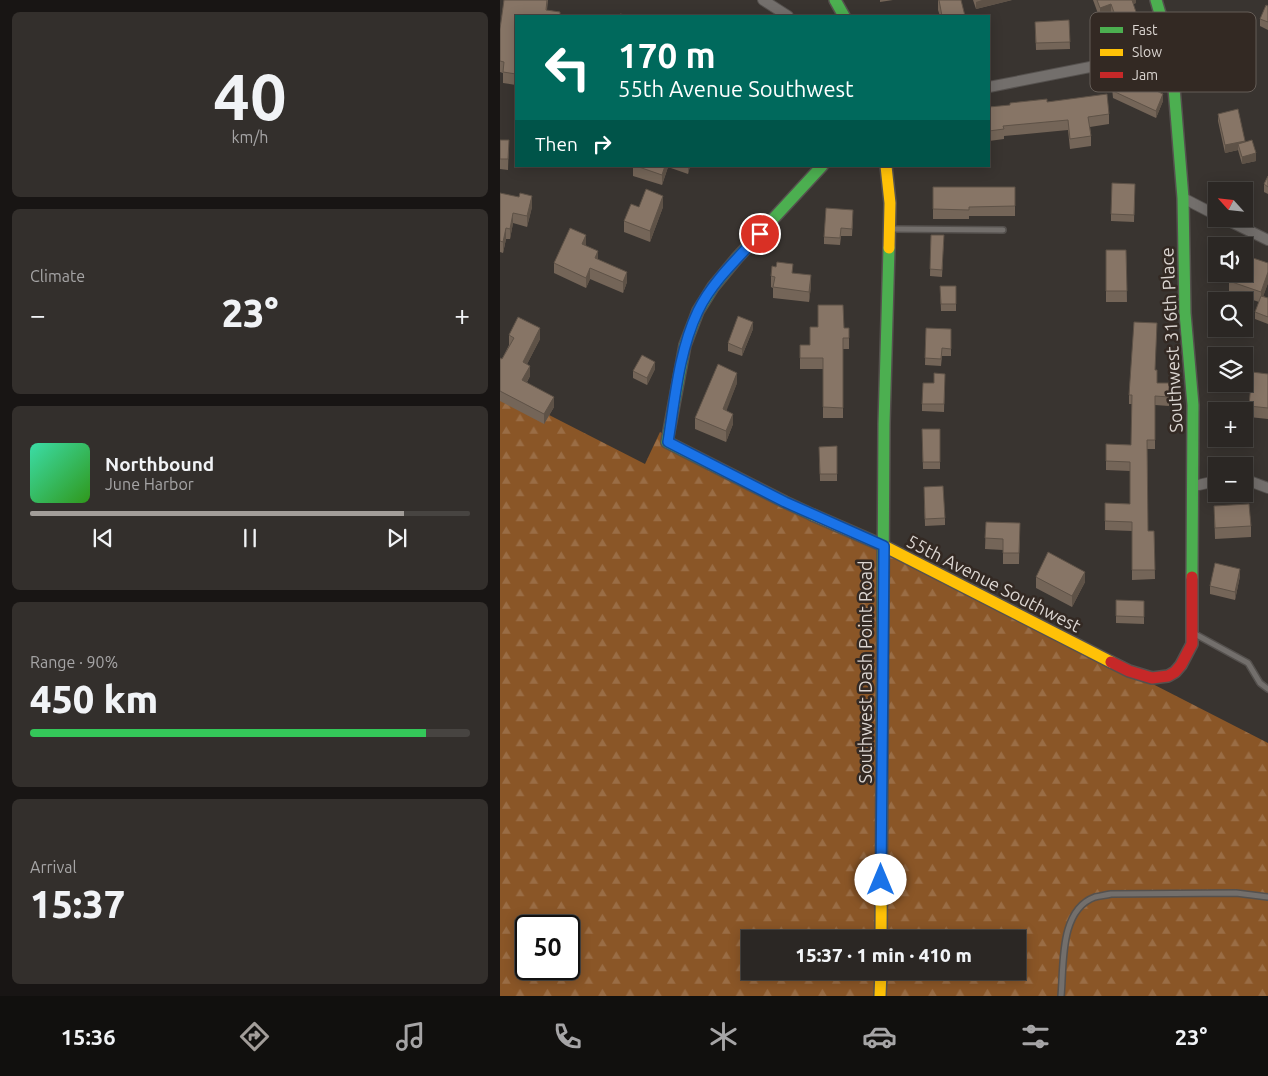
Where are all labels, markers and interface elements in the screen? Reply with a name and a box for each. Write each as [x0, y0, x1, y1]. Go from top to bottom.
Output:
legend [1090, 12, 1256, 92]
text: Fast [1132, 22, 1158, 38]
icon: left [535, 35, 600, 100]
text: 170 m [618, 35, 716, 75]
text: Slow [1132, 44, 1162, 60]
text: 40 [213, 59, 287, 132]
text: Jam [1132, 67, 1158, 83]
text: 55th Avenue Southwest [618, 76, 854, 101]
text: km/h [232, 128, 268, 146]
icon: right [588, 130, 616, 158]
text: Then [535, 133, 578, 155]
north arrow [1208, 182, 1252, 228]
map controls [1208, 182, 1253, 502]
pin [739, 213, 781, 255]
icon: arrive [746, 220, 774, 248]
button: sound [1208, 237, 1253, 282]
street label: Southwest 316th Place [1156, 247, 1186, 433]
text: Climate [30, 267, 85, 285]
text: 23° [222, 292, 278, 334]
button: search [1208, 292, 1253, 337]
text: − [30, 299, 46, 330]
text: + [454, 299, 470, 330]
button: layers [1208, 347, 1253, 392]
button: + [1208, 402, 1253, 447]
text: Northbound [105, 453, 214, 475]
button: − [1208, 457, 1253, 502]
text: June Harbor [105, 475, 194, 493]
icon: previous [89, 524, 117, 552]
icon: pause [236, 524, 264, 552]
icon: next [383, 524, 411, 552]
street label: 55th Avenue Southwest [904, 530, 1084, 636]
street label: Southwest Dash Point Road [855, 560, 875, 784]
text: Range · 90% [30, 653, 118, 671]
text: 450 km [30, 678, 158, 720]
position arrow [854, 853, 906, 905]
text: Arrival [30, 858, 77, 876]
text: 15:37 [30, 883, 125, 925]
speed limit sign: 50 [515, 915, 580, 980]
text: 15:37 · 1 min · 410 m [795, 944, 972, 966]
icon: directions [237, 1019, 272, 1054]
icon: music [393, 1019, 428, 1054]
icon: phone [550, 1019, 585, 1054]
icon: climate [706, 1019, 741, 1054]
icon: car [862, 1019, 897, 1054]
icon: filters [1018, 1019, 1053, 1054]
text: 15:36 [61, 1024, 116, 1049]
text: 23° [1175, 1024, 1207, 1049]

